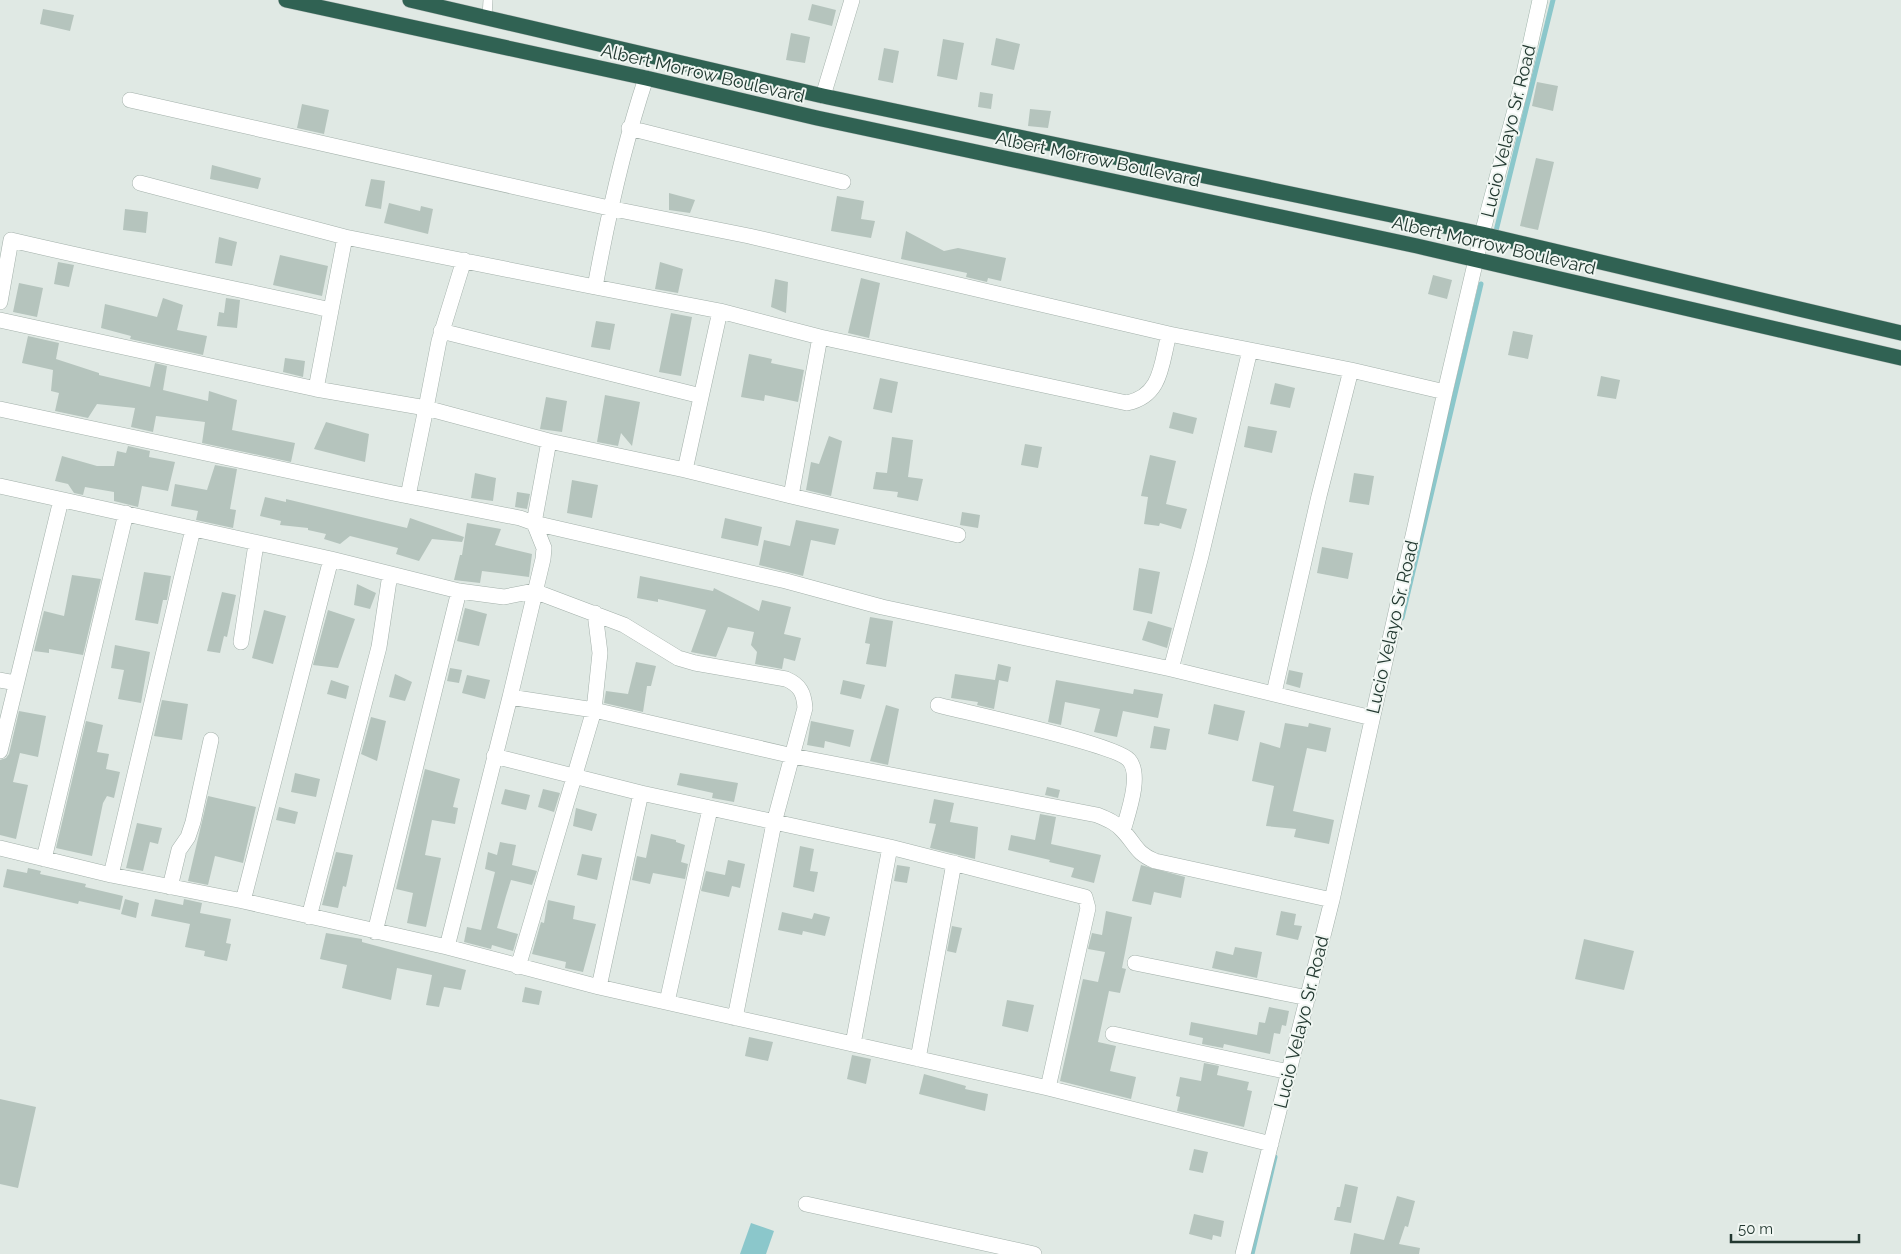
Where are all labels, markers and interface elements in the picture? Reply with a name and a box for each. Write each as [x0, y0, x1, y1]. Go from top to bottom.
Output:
street label: Albert Morrow Boulevard [599, 39, 807, 107]
street label: Lucio Velayo Sr. Road [1476, 43, 1540, 219]
street label: Albert Morrow Boulevard [994, 127, 1202, 191]
street label: Albert Morrow Boulevard [1390, 211, 1598, 279]
street label: Lucio Velayo Sr. Road [1362, 538, 1422, 716]
street label: Lucio Velayo Sr. Road [1269, 934, 1333, 1110]
scale bar [1731, 1212, 1858, 1244]
text: 50 m [1738, 1220, 1773, 1238]

